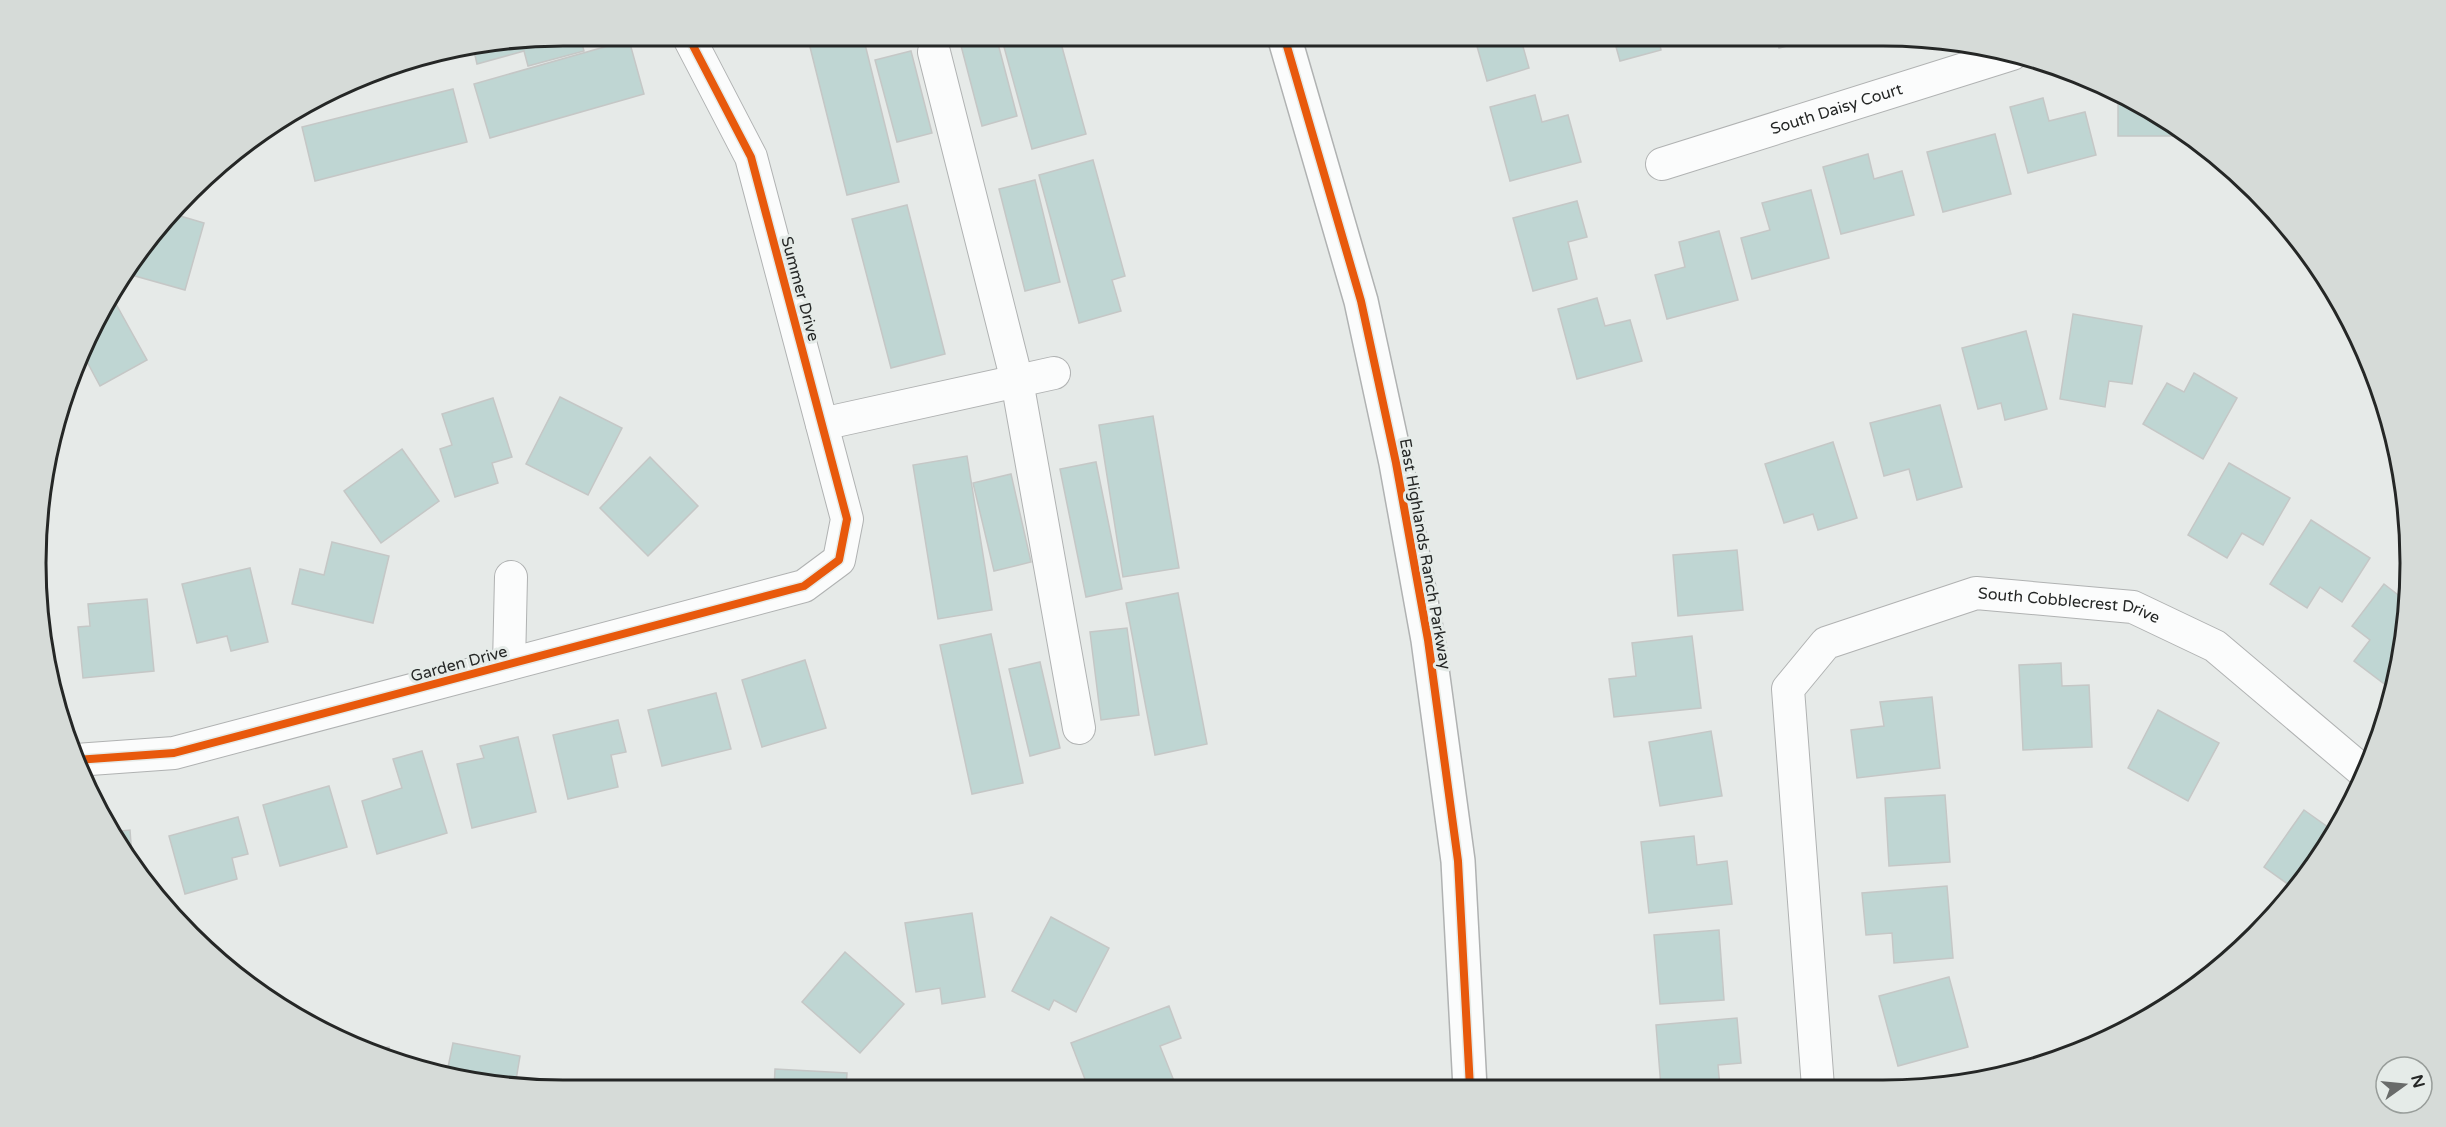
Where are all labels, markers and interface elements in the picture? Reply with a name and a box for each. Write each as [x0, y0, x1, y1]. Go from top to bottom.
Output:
street label: South Daisy Court [1768, 79, 1905, 139]
street label: Summer Drive [776, 234, 824, 344]
street label: East Highlands Ranch Parkway [1395, 437, 1455, 671]
street label: South Cobblecrest Drive [1977, 583, 2163, 628]
street label: Garden Drive [408, 641, 510, 687]
north arrow [2374, 1055, 2434, 1115]
text: N [2406, 1073, 2429, 1090]

